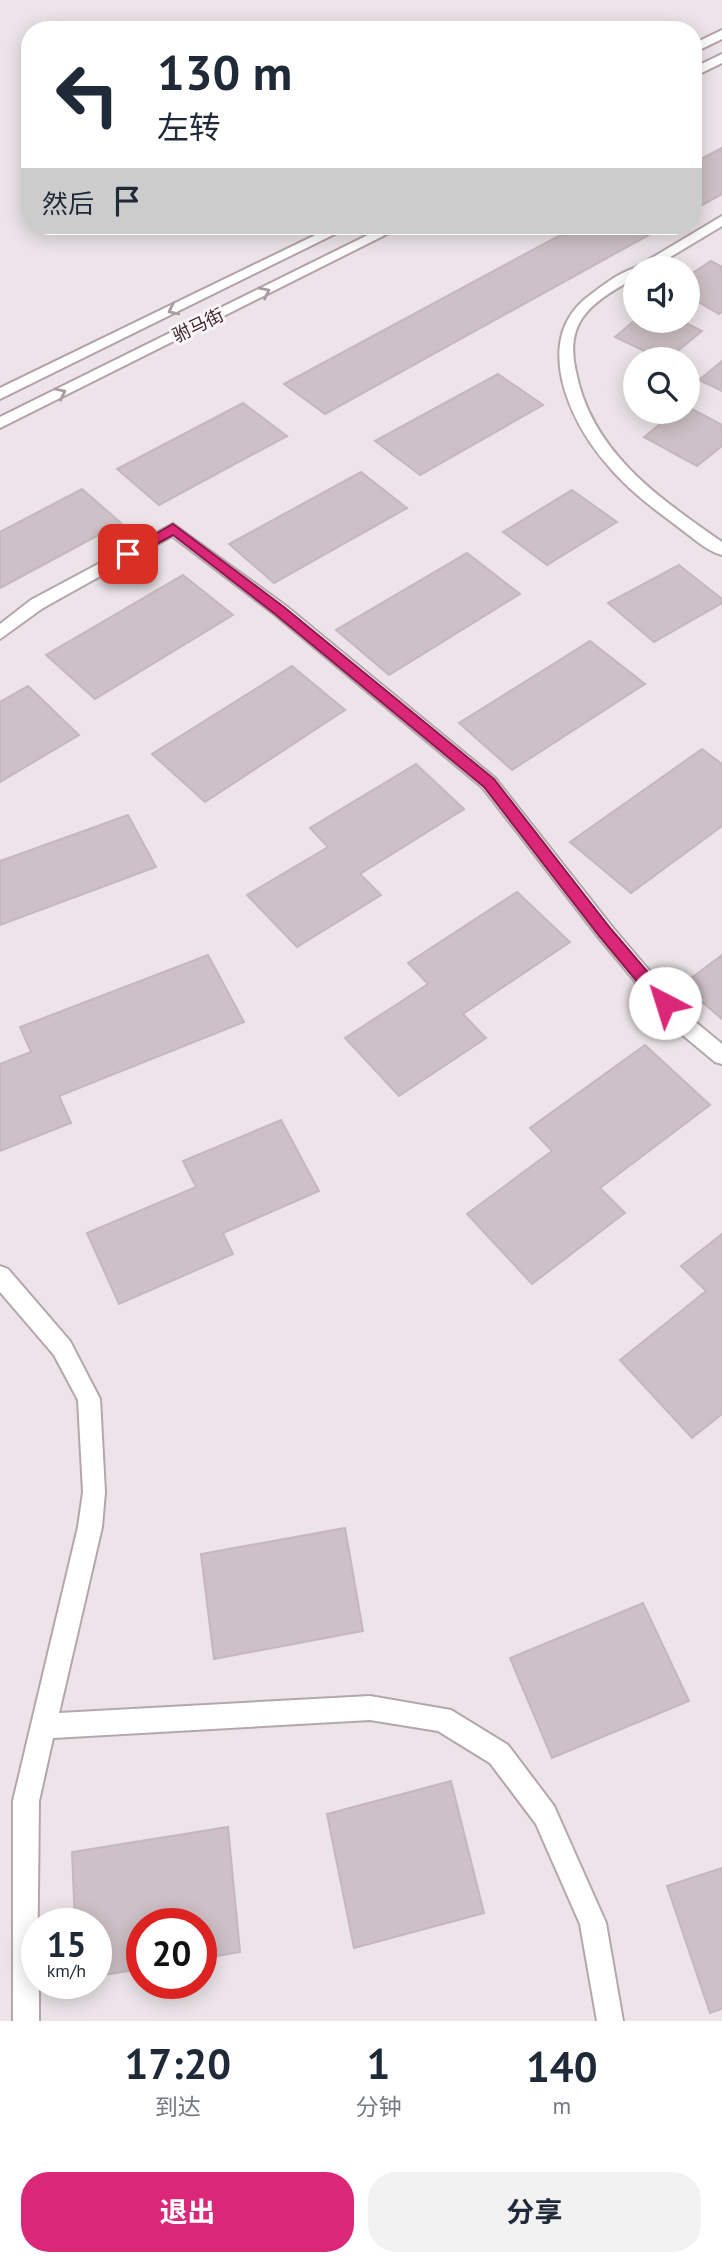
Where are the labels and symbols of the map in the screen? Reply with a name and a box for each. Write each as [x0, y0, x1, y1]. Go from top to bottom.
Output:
one-way arrow [258, 286, 270, 300]
one-way arrow [168, 302, 180, 316]
street label: 驸马街 [169, 303, 227, 347]
one-way arrow [54, 387, 66, 401]
pin [98, 524, 158, 584]
position arrow [628, 966, 702, 1040]
speed limit sign: 20 [126, 1908, 217, 1999]

